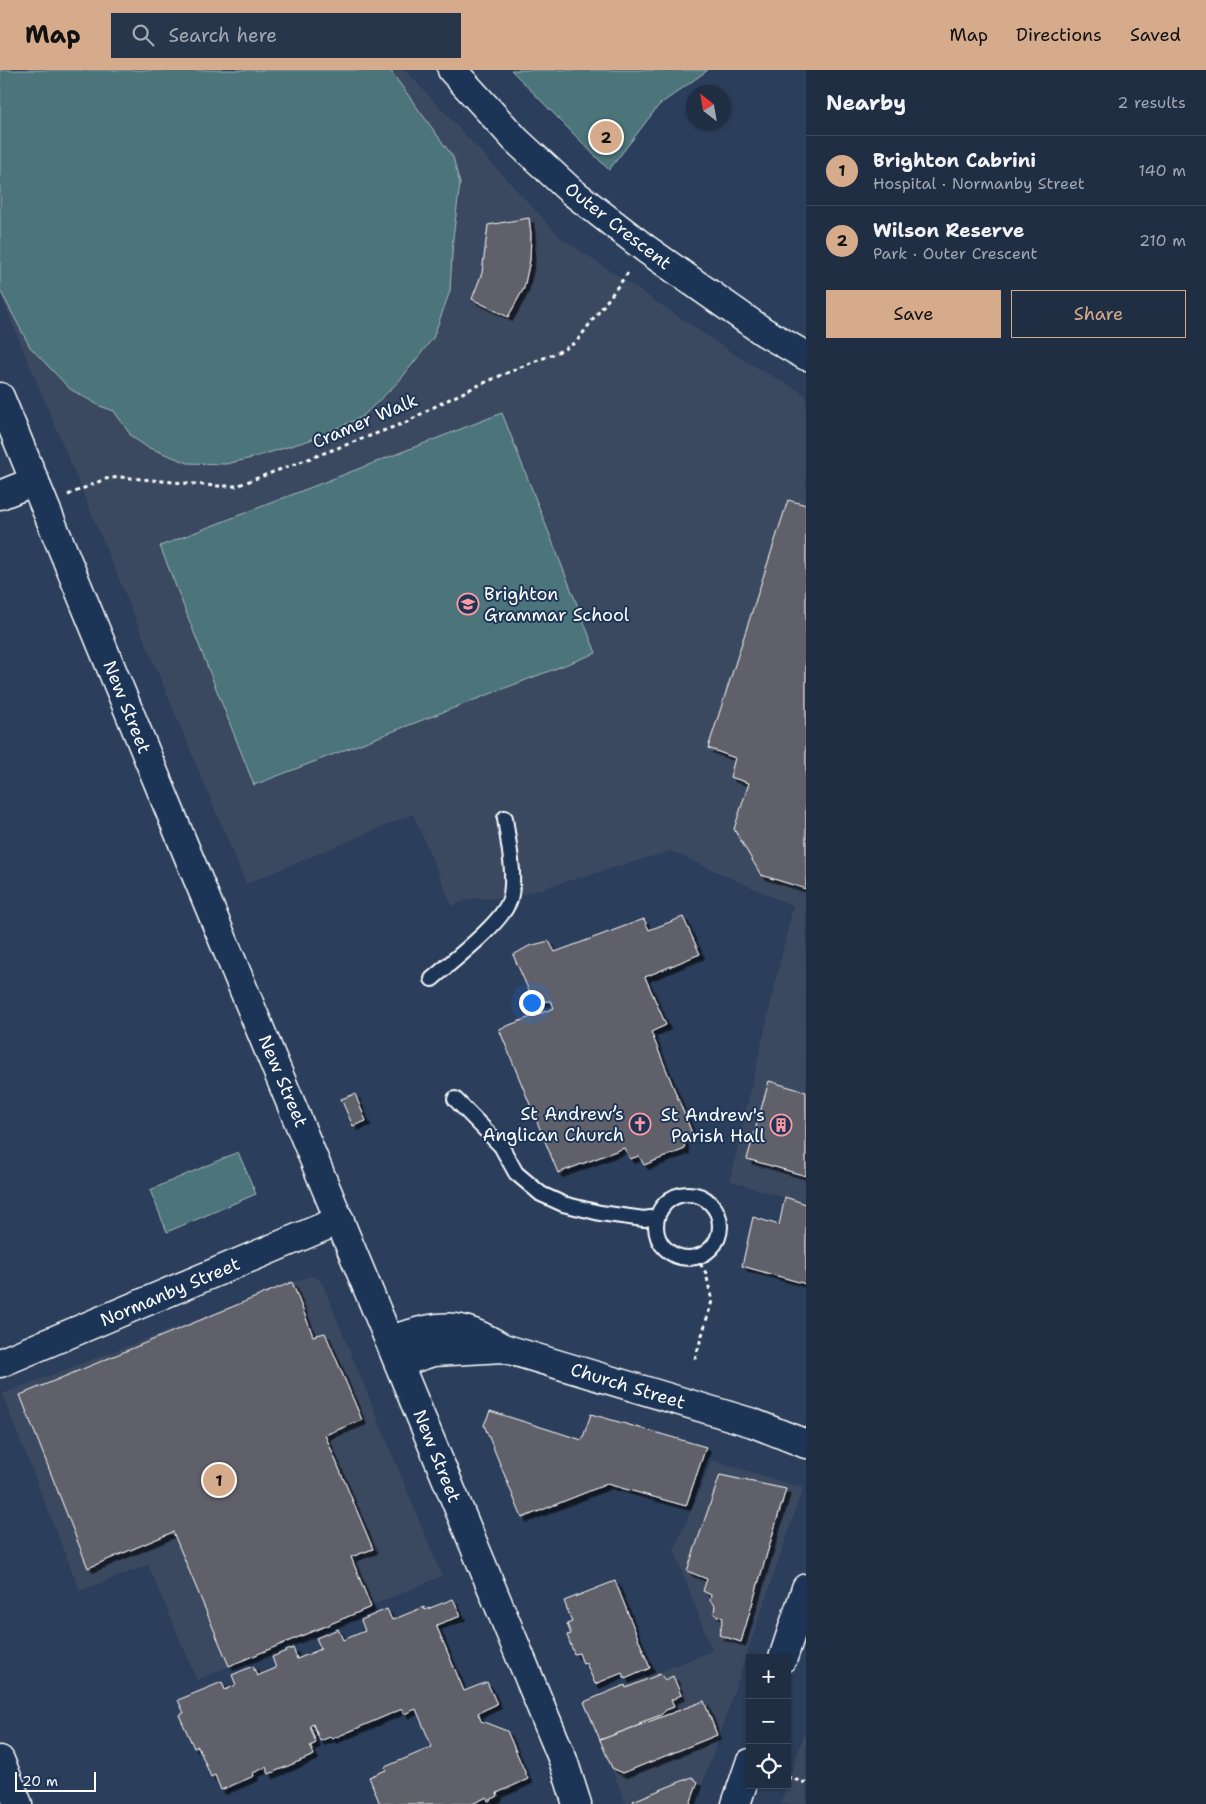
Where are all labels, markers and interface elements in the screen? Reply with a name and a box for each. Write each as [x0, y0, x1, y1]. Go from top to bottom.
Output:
search box [111, 13, 461, 58]
text: Map [25, 19, 81, 51]
icon: search [129, 21, 157, 49]
text: Search here [169, 23, 277, 48]
text: Map [950, 23, 988, 47]
text: Directions [1016, 23, 1102, 47]
text: Saved [1130, 23, 1181, 47]
north arrow [686, 85, 731, 130]
text: Nearby [826, 89, 906, 117]
text: 2 results [1117, 92, 1186, 113]
pin: 2 [590, 118, 622, 156]
text: Brighton Cabrini [873, 148, 1036, 173]
text: 1 [838, 160, 846, 181]
text: 140 m [1139, 160, 1186, 181]
text: Hospital · Normanby Street [873, 173, 1085, 194]
street label: Outer Crescent [560, 177, 676, 275]
text: Wilson Reserve [873, 218, 1025, 243]
text: 2 [836, 230, 848, 251]
text: 210 m [1139, 230, 1186, 251]
text: Park · Outer Crescent [873, 243, 1037, 264]
button: Save [826, 290, 1001, 338]
button: Share [1011, 290, 1186, 338]
street label: Cramer Walk [309, 388, 421, 454]
place label: Brighton Grammar School [484, 582, 630, 627]
school or university icon: Brighton Grammar School [456, 592, 480, 616]
street label: New Street [97, 657, 157, 757]
your location [519, 990, 545, 1016]
street label: New Street [253, 1031, 313, 1131]
place label: St Andrew’s Anglican Church [482, 1102, 624, 1147]
place label: St Andrew's Parish Hall [661, 1103, 766, 1148]
church icon: St Andrew’s Anglican Church [628, 1112, 652, 1136]
building icon: St Andrew's Parish Hall [769, 1113, 793, 1137]
street label: Normanby Street [96, 1252, 244, 1332]
street label: Church Street [568, 1357, 688, 1415]
street label: New Street [407, 1406, 467, 1506]
pin: 1 [203, 1461, 235, 1499]
map controls [746, 1654, 791, 1789]
button: + [746, 1654, 791, 1699]
button: − [746, 1699, 791, 1744]
button: locate [746, 1744, 791, 1789]
scale bar [15, 1769, 96, 1792]
text: 20 m [22, 1772, 58, 1790]

